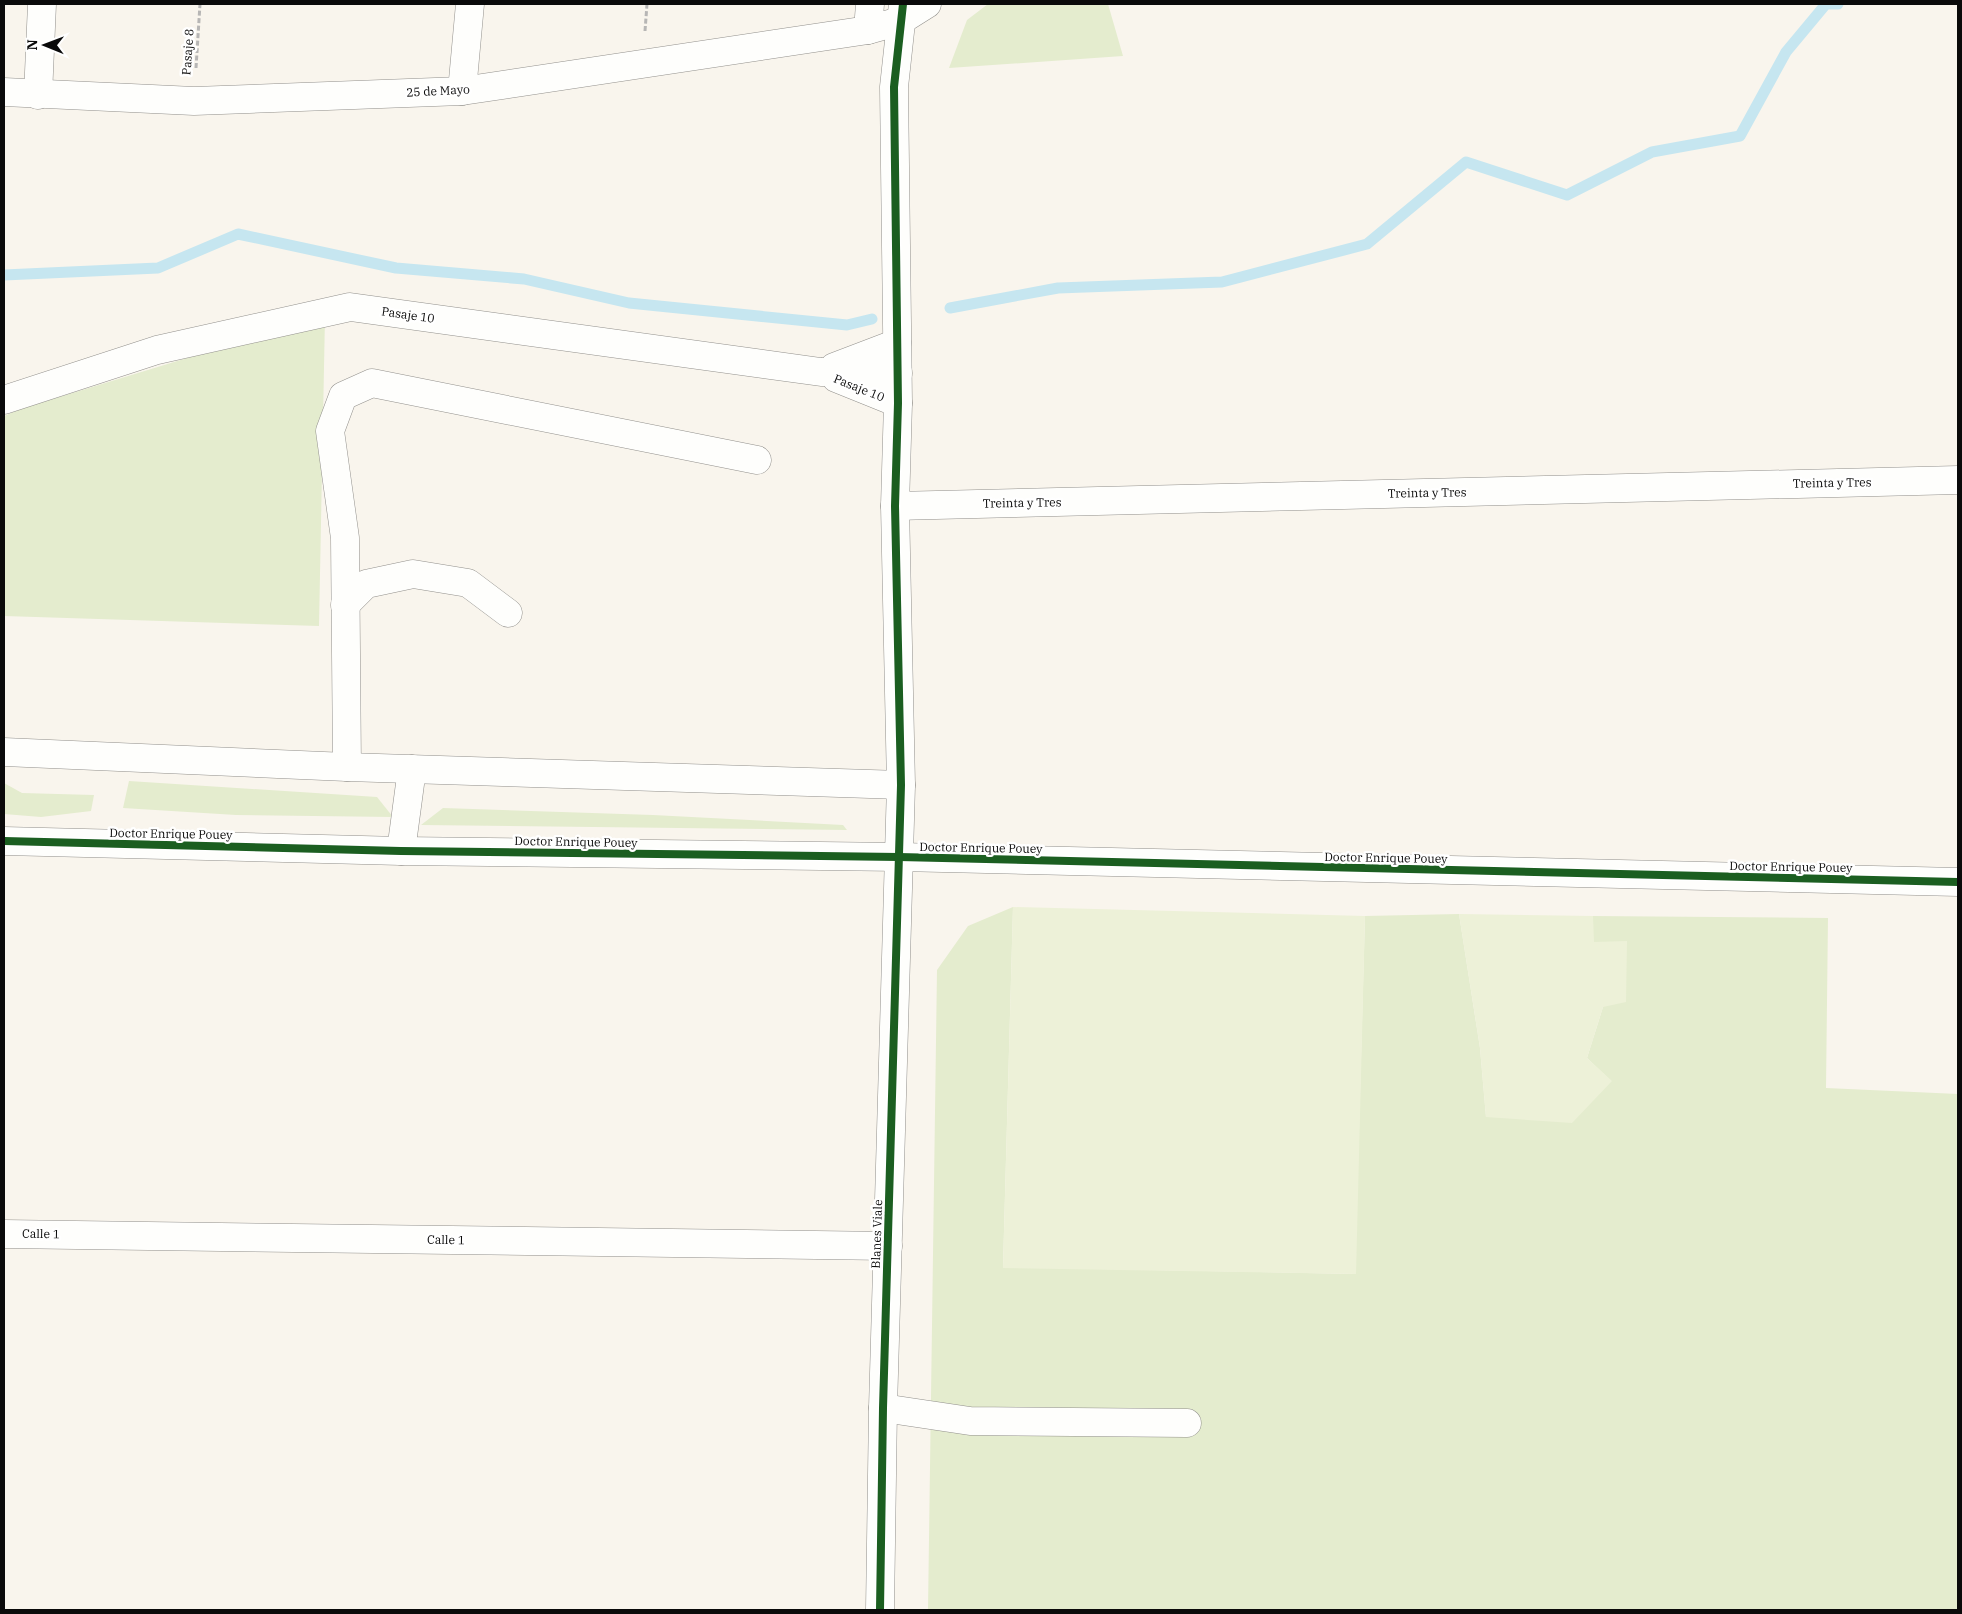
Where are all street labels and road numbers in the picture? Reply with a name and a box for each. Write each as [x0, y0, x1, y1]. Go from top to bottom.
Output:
street label: Pasaje 8 [178, 28, 197, 76]
street label: 25 de Mayo [406, 81, 470, 100]
street label: Pasaje 10 [381, 303, 436, 326]
street label: Pasaje 10 [832, 371, 887, 405]
street label: Treinta y Tres [1792, 474, 1872, 491]
street label: Treinta y Tres [1387, 484, 1467, 501]
street label: Treinta y Tres [982, 494, 1062, 511]
street label: Doctor Enrique Pouey [109, 825, 233, 842]
street label: Doctor Enrique Pouey [514, 833, 638, 850]
street label: Doctor Enrique Pouey [919, 839, 1043, 856]
street label: Doctor Enrique Pouey [1324, 849, 1448, 866]
street label: Doctor Enrique Pouey [1729, 858, 1853, 875]
street label: Blanes Viale [868, 1199, 885, 1269]
street label: Calle 1 [22, 1226, 60, 1241]
street label: Calle 1 [427, 1232, 465, 1247]

